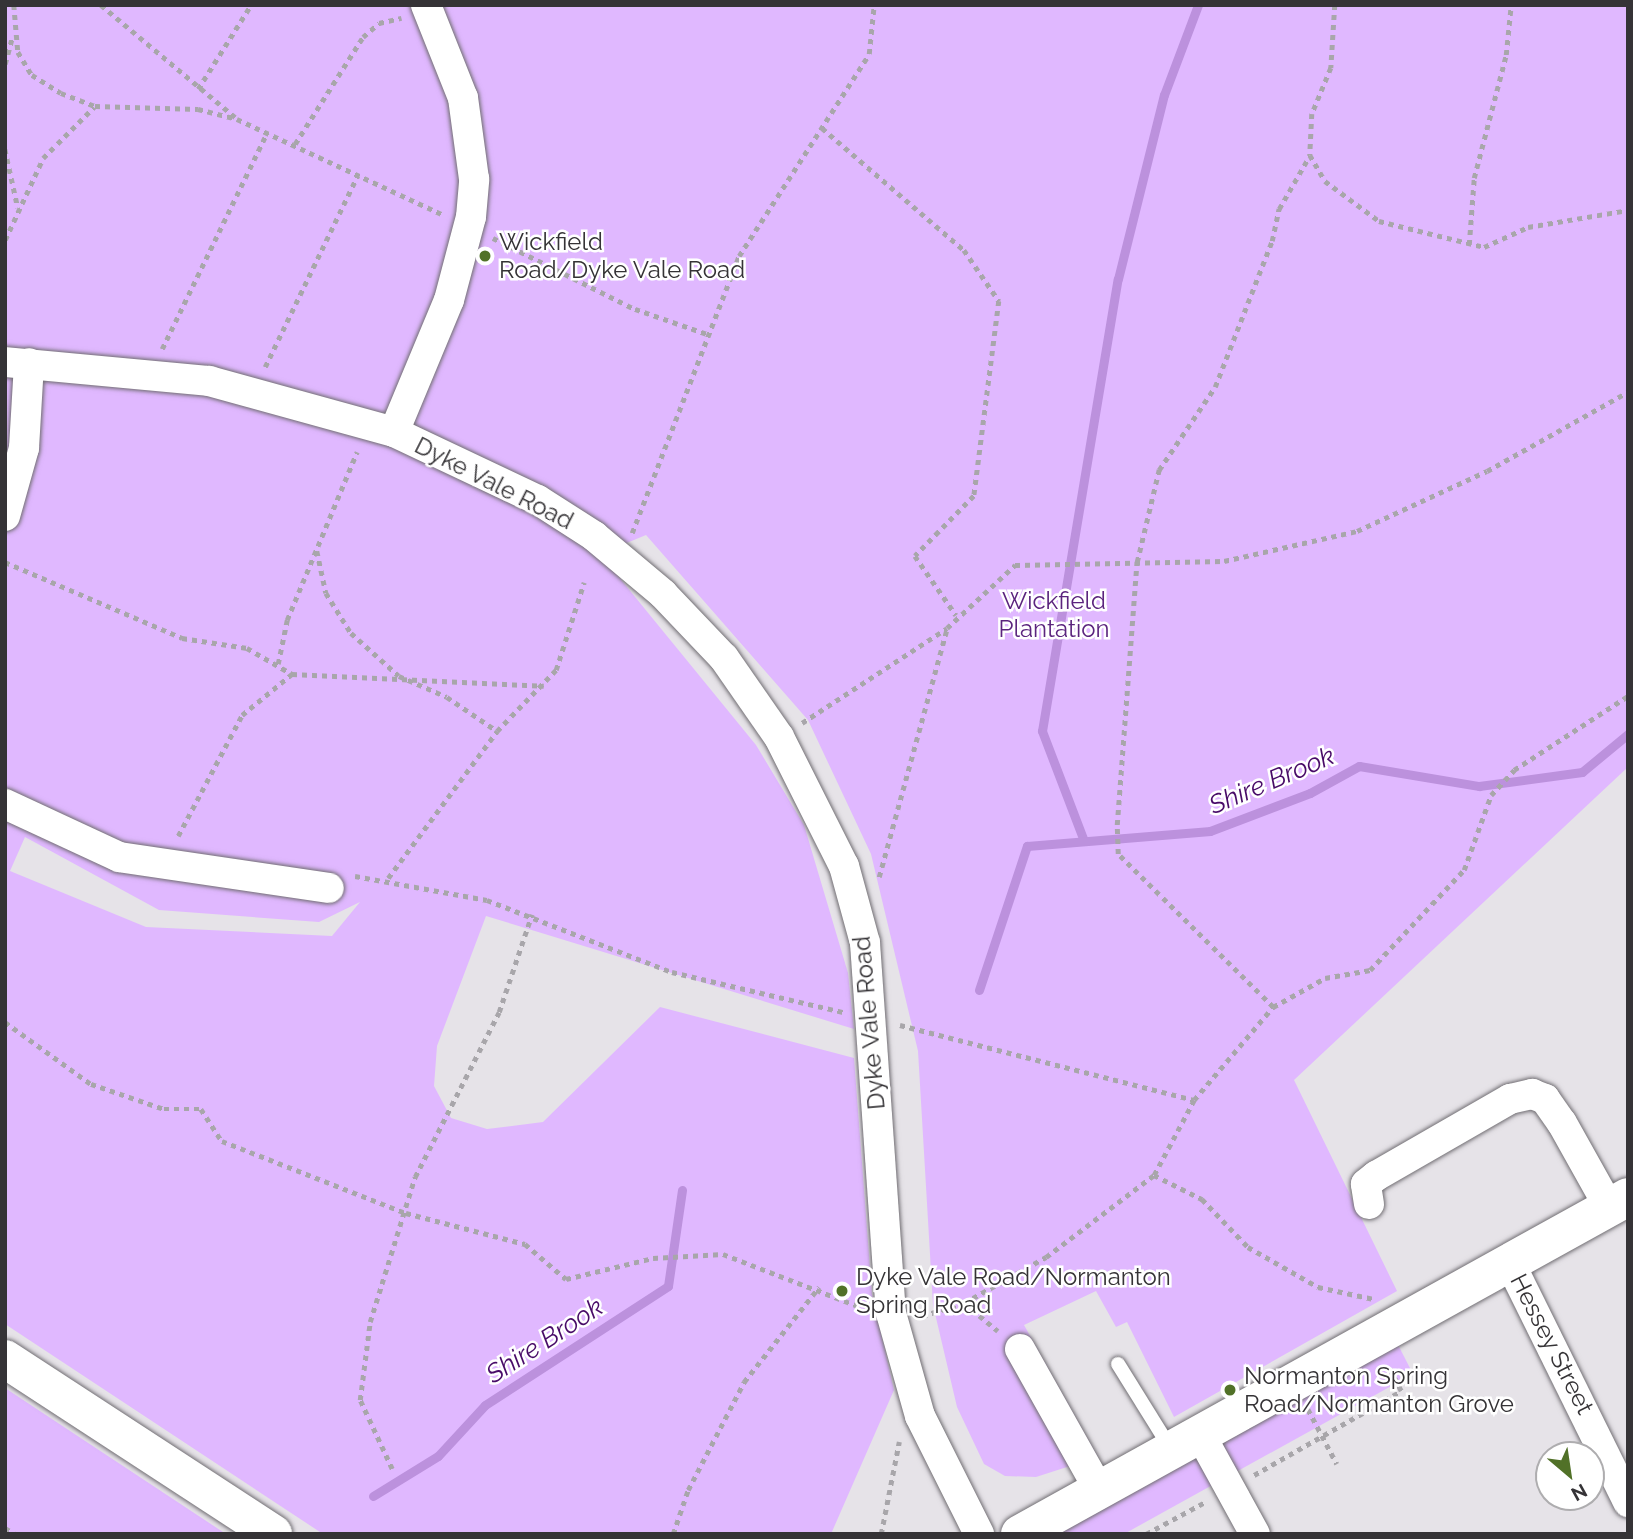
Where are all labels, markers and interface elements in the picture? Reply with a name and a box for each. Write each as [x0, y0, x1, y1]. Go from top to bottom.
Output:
place label: Wickfield Road/Dyke Vale Road [499, 228, 746, 284]
marker: Wickfield Road/Dyke Vale Road [477, 248, 493, 264]
street label: Dyke Vale Road [410, 430, 578, 536]
park label: Wickfield Plantation [999, 587, 1109, 643]
water label: Shire Brook [1205, 741, 1339, 821]
street label: Dyke Vale Road [847, 935, 891, 1111]
place label: Dyke Vale Road/Normanton Spring Road [856, 1263, 1172, 1319]
street label: Hessey Street [1504, 1269, 1600, 1419]
marker: Dyke Vale Road/Normanton Spring Road [834, 1283, 850, 1299]
water label: Shire Brook [481, 1292, 609, 1390]
place label: Normanton Spring Road/Normanton Grove [1244, 1362, 1514, 1418]
marker: Normanton Spring Road/Normanton Grove [1222, 1382, 1238, 1398]
north arrow [1535, 1441, 1605, 1511]
text: N [1568, 1479, 1591, 1506]

